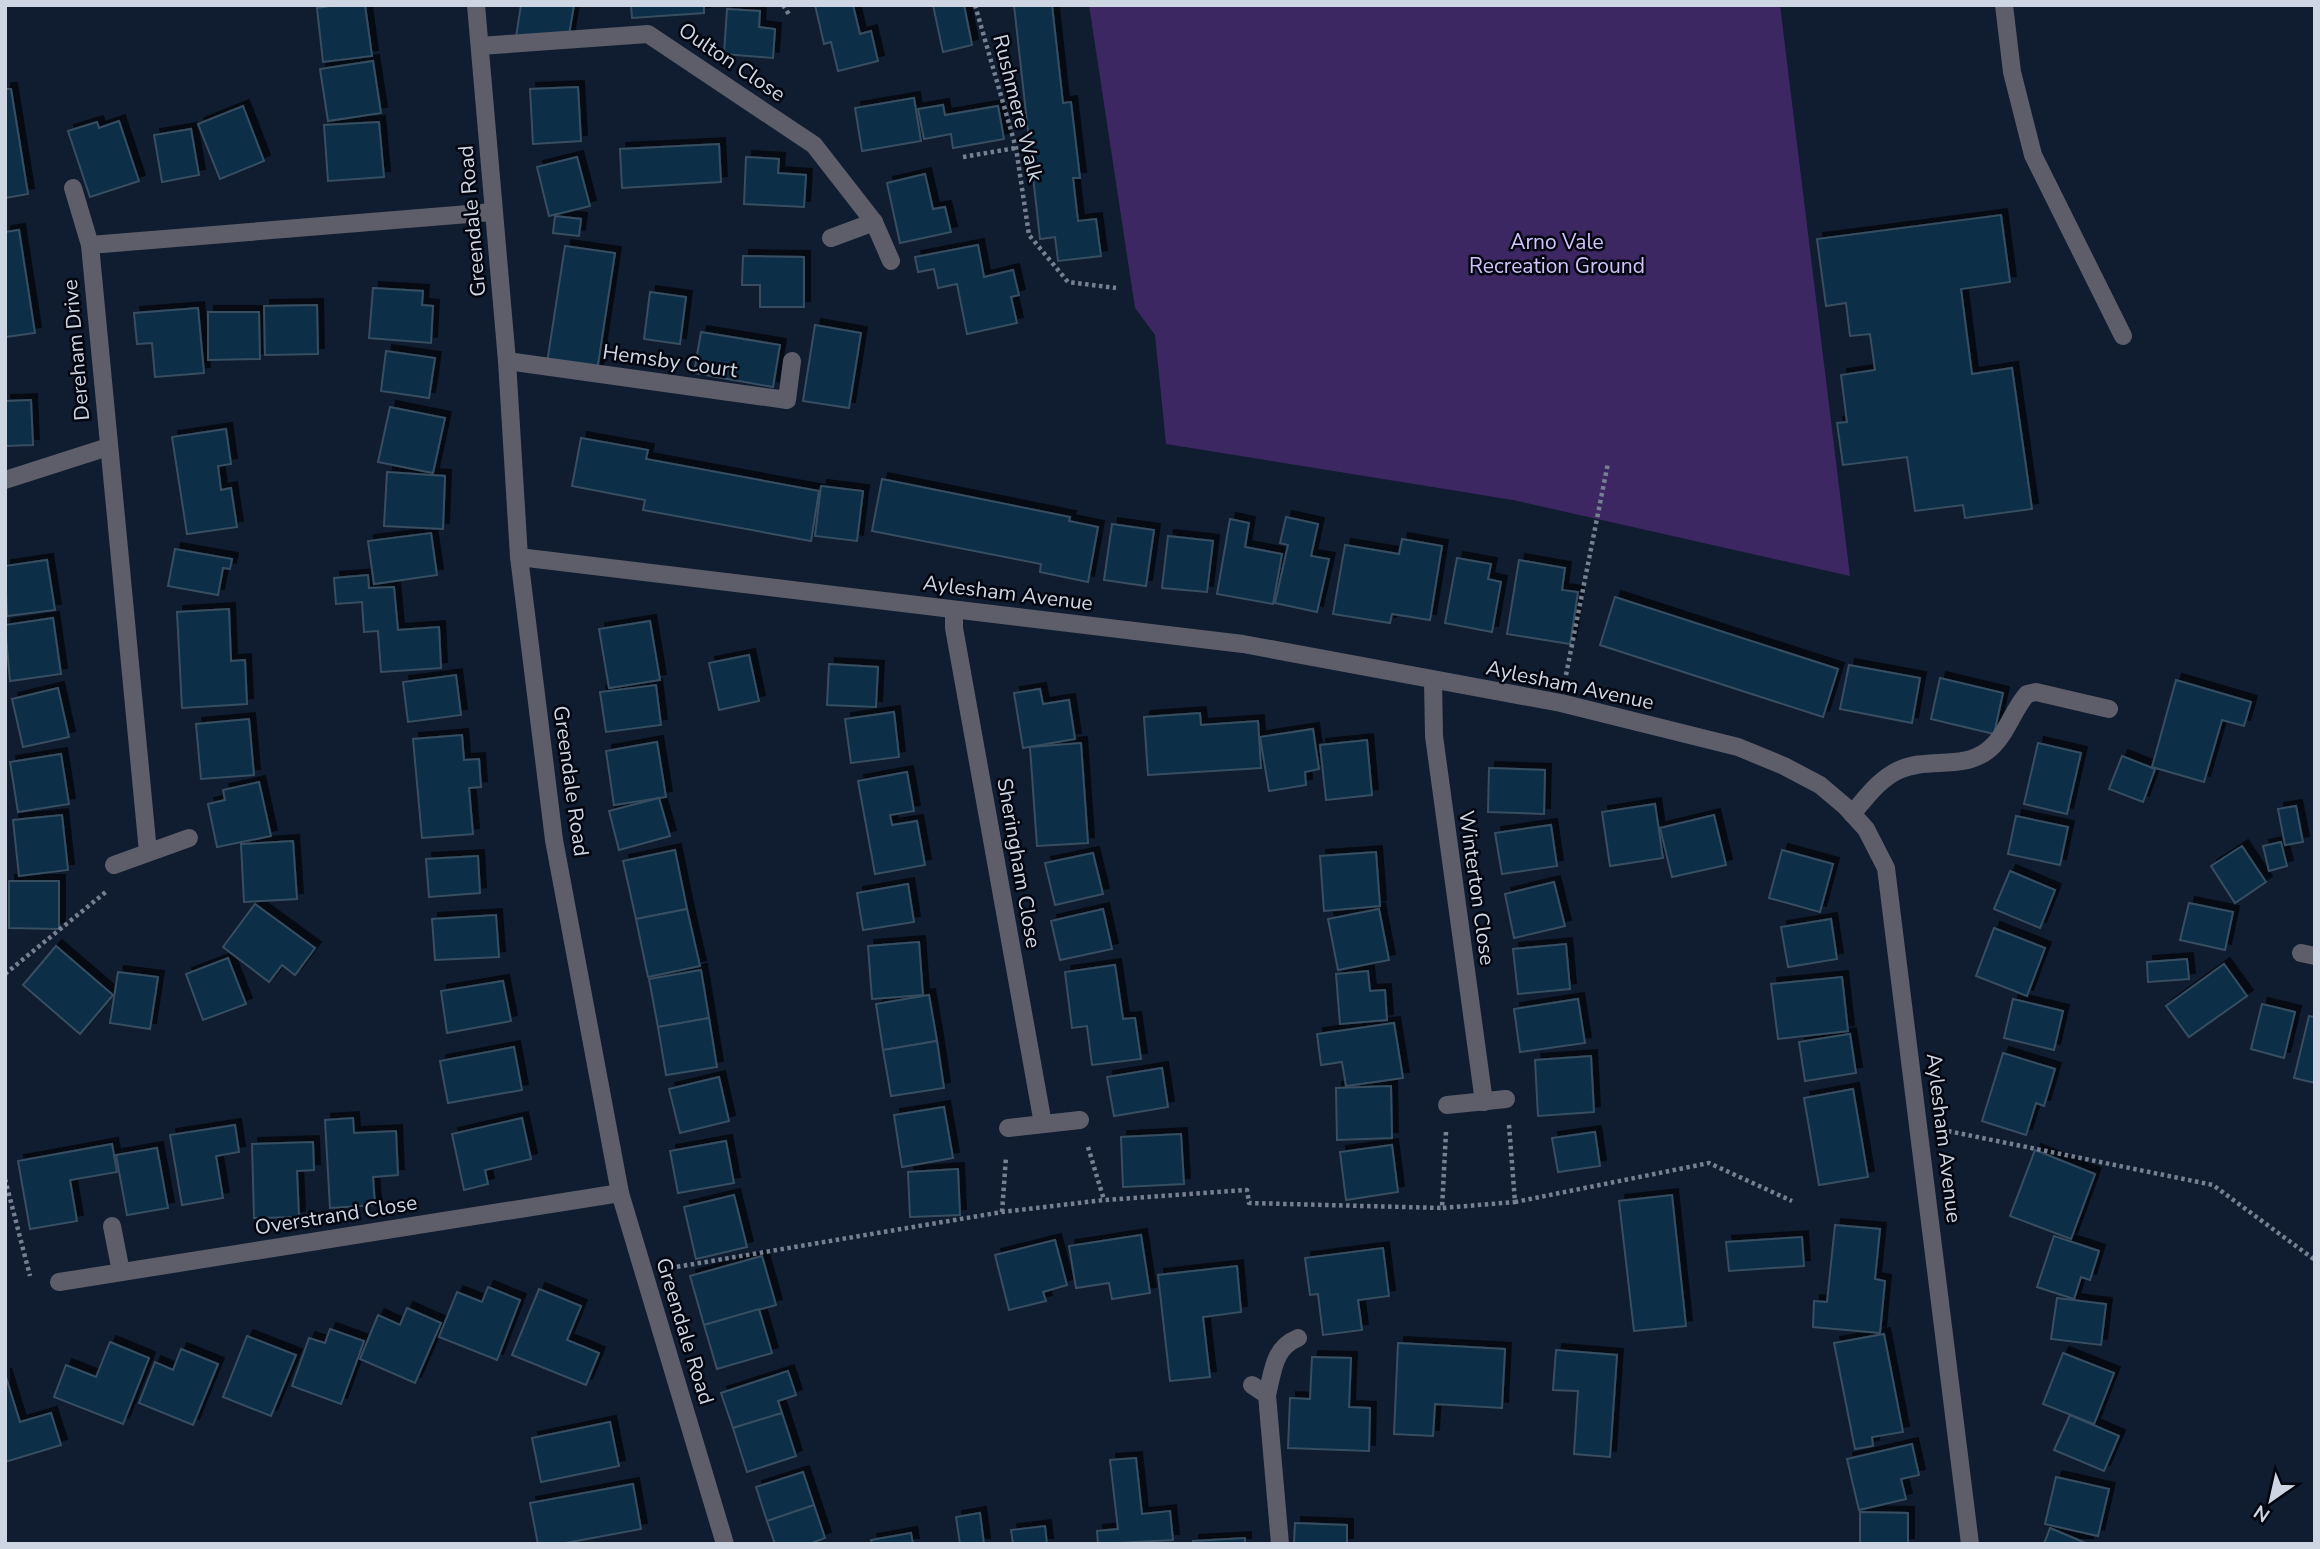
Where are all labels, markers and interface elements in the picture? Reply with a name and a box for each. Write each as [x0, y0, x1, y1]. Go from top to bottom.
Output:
street label: Oulton Close [673, 16, 791, 108]
street label: Rushmere Walk [986, 31, 1050, 185]
street label: Greendale Road [451, 144, 493, 298]
park label: Arno Vale Recreation Ground [1469, 228, 1645, 280]
street label: Dereham Drive [56, 278, 96, 422]
street label: Hemsby Court [601, 338, 740, 384]
street label: Aylesham Avenue [922, 569, 1094, 617]
street label: Aylesham Avenue [1484, 654, 1656, 716]
street label: Greendale Road [547, 704, 595, 858]
street label: Sheringham Close [990, 776, 1048, 950]
street label: Winterton Close [1452, 809, 1502, 967]
street label: Aylesham Avenue [1920, 1052, 1968, 1224]
street label: Overstrand Close [253, 1188, 419, 1242]
street label: Greendale Road [649, 1254, 721, 1408]
north arrow [2236, 1465, 2306, 1535]
text: N [2249, 1499, 2275, 1528]

